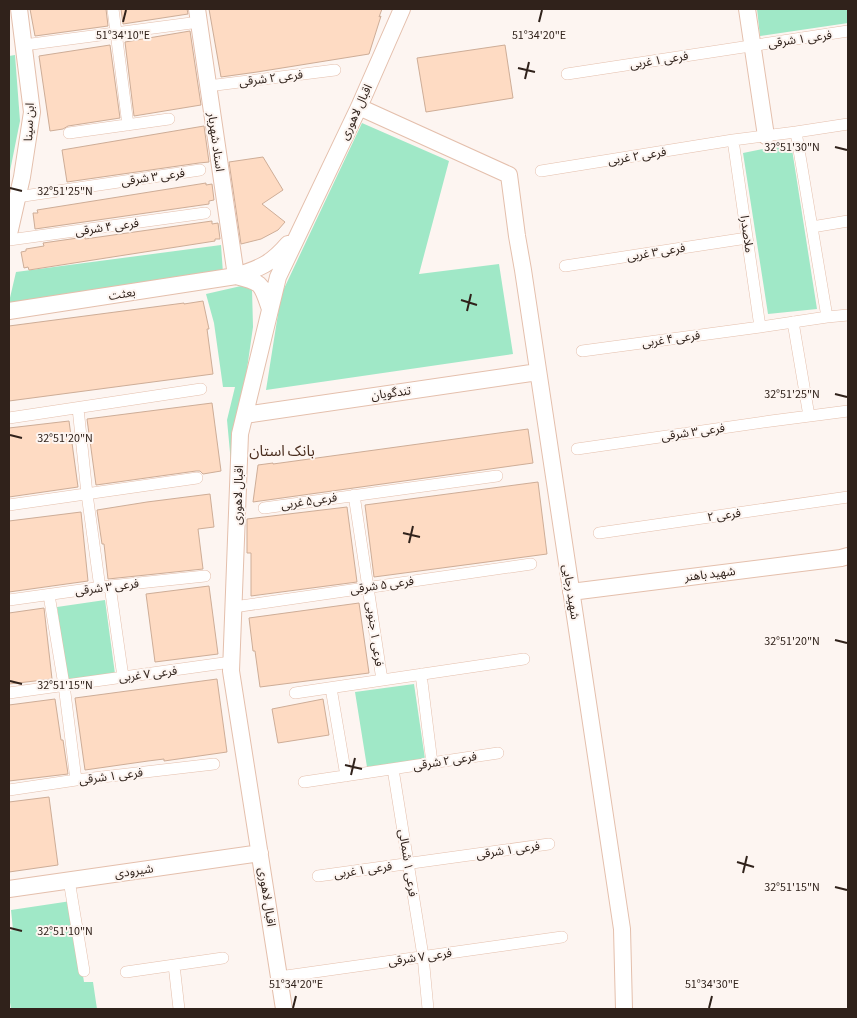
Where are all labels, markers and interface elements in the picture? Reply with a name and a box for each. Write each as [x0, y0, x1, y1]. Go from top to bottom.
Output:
text: 51°34'10"E [96, 27, 150, 44]
text: 51°34'20"E [512, 27, 566, 44]
street label: فرعی ۱ شرقی [767, 27, 833, 52]
street label: فرعی ۱ غربی [629, 47, 689, 73]
street label: فرعی ۲ شرقی [238, 66, 304, 91]
street label: اقبال لاهوری [336, 81, 377, 143]
street label: ابن سینا [20, 102, 39, 142]
street label: استاد شهریار [203, 110, 228, 173]
text: 32°51'30"N [764, 139, 820, 156]
street label: فرعی ۲ غربی [607, 143, 667, 169]
street label: فرعی ۳ شرقی [120, 165, 186, 190]
text: 32°51'25"N [37, 183, 93, 200]
street label: ملاصدرا [735, 214, 758, 254]
street label: فرعی ۴ شرقی [74, 215, 140, 240]
street label: فرعی ۳ غربی [626, 239, 686, 265]
street label: بعثت [107, 284, 137, 305]
street label: فرعی ۴ غربی [641, 327, 701, 352]
street label: تندگویان [370, 382, 413, 405]
text: 32°51'25"N [764, 386, 820, 403]
street label: فرعی ۳ شرقی [660, 420, 726, 445]
text: 32°51'20"N [37, 430, 93, 447]
district label: بانک استان [249, 441, 315, 462]
street label: اقبال لاهوری [229, 465, 248, 525]
street label: فرعی۵ غربی [280, 489, 338, 514]
street label: فرعی ۲ [706, 505, 742, 526]
street label: شهید رجایی [558, 563, 583, 621]
street label: شهید باهنر [683, 563, 737, 586]
street label: فرعی ۵ شرقی [349, 573, 415, 598]
street label: فرعی ۳ شرقی [74, 575, 140, 600]
street label: فرعی ۱ جنوبی [362, 601, 387, 668]
text: 32°51'20"N [764, 633, 820, 650]
street label: فرعی ۷ غربی [118, 662, 178, 687]
text: 32°51'15"N [37, 677, 93, 694]
street label: فرعی ۲ شرقی [412, 748, 478, 775]
street label: فرعی ۱ شرقی [78, 764, 144, 789]
street label: فرعی ۱ شمالی [394, 828, 421, 898]
street label: فرعی ۱ شرقی [475, 838, 541, 863]
street label: فرعی ۱ غربی [333, 858, 393, 883]
street label: شیرودی [114, 860, 154, 883]
street label: اقبال لاهوری [253, 866, 280, 928]
text: 32°51'15"N [764, 879, 820, 896]
text: 32°51'10"N [37, 923, 93, 940]
street label: فرعی ۷ شرقی [387, 945, 453, 970]
text: 51°34'20"E [269, 976, 323, 993]
text: 51°34'30"E [685, 976, 739, 993]

